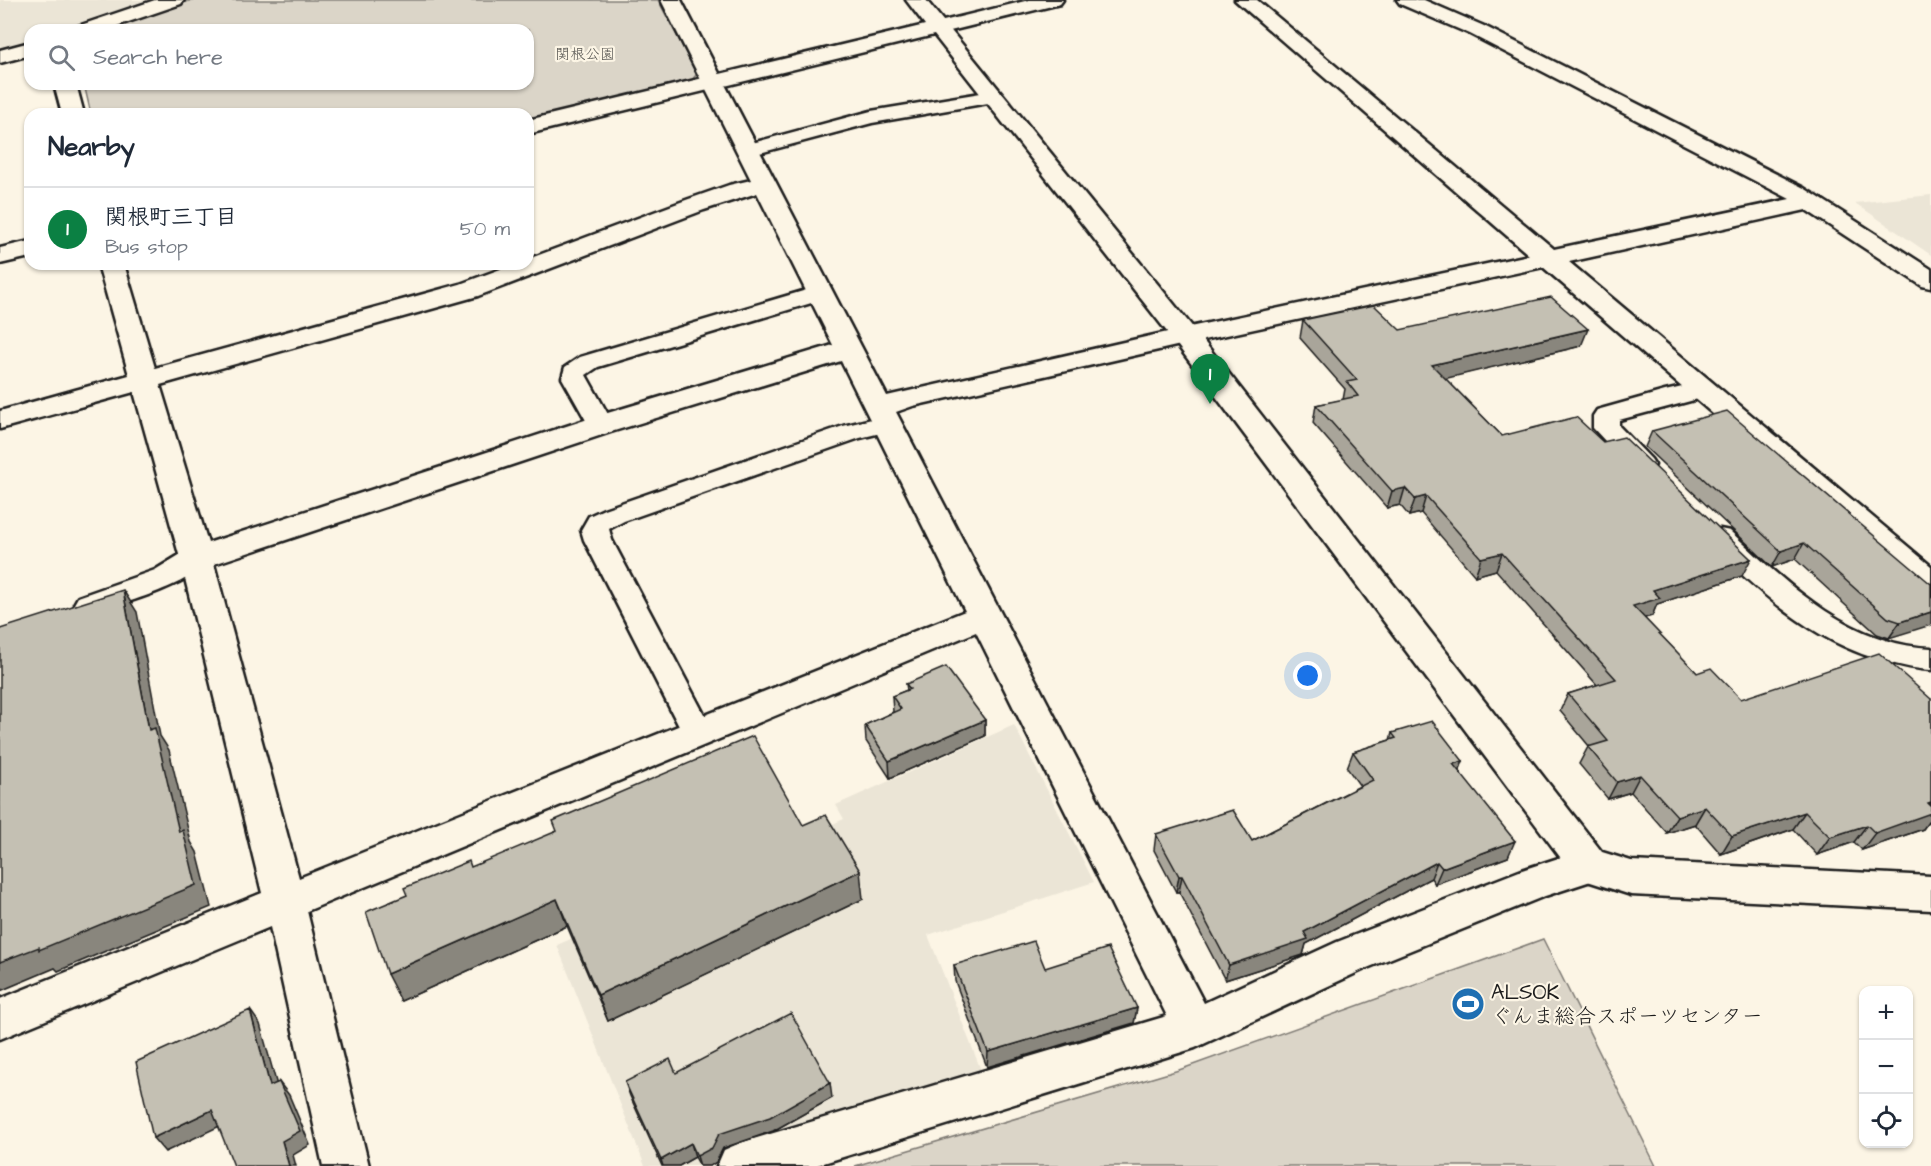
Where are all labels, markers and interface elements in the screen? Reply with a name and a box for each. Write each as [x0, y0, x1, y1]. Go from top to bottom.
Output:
search box [24, 24, 534, 90]
icon: search [45, 41, 78, 74]
text: Search here [93, 42, 223, 73]
park label: 関根公園 [555, 44, 615, 65]
text: Nearby [48, 129, 135, 165]
text: 関根町三丁目 [105, 202, 237, 233]
text: 1 [66, 215, 69, 243]
text: 50 m [460, 215, 510, 243]
text: Bus stop [105, 233, 188, 261]
pin: 1 [1190, 354, 1230, 404]
your location [1293, 661, 1322, 690]
place label: ALSOK ぐんま総合スポーツセンター [1491, 978, 1763, 1031]
sports icon: ALSOK ぐんま総合スポーツセンター [1450, 986, 1486, 1022]
map controls [1859, 986, 1913, 1148]
button: + [1859, 986, 1913, 1040]
button: − [1859, 1040, 1913, 1094]
button: locate [1859, 1094, 1913, 1148]

